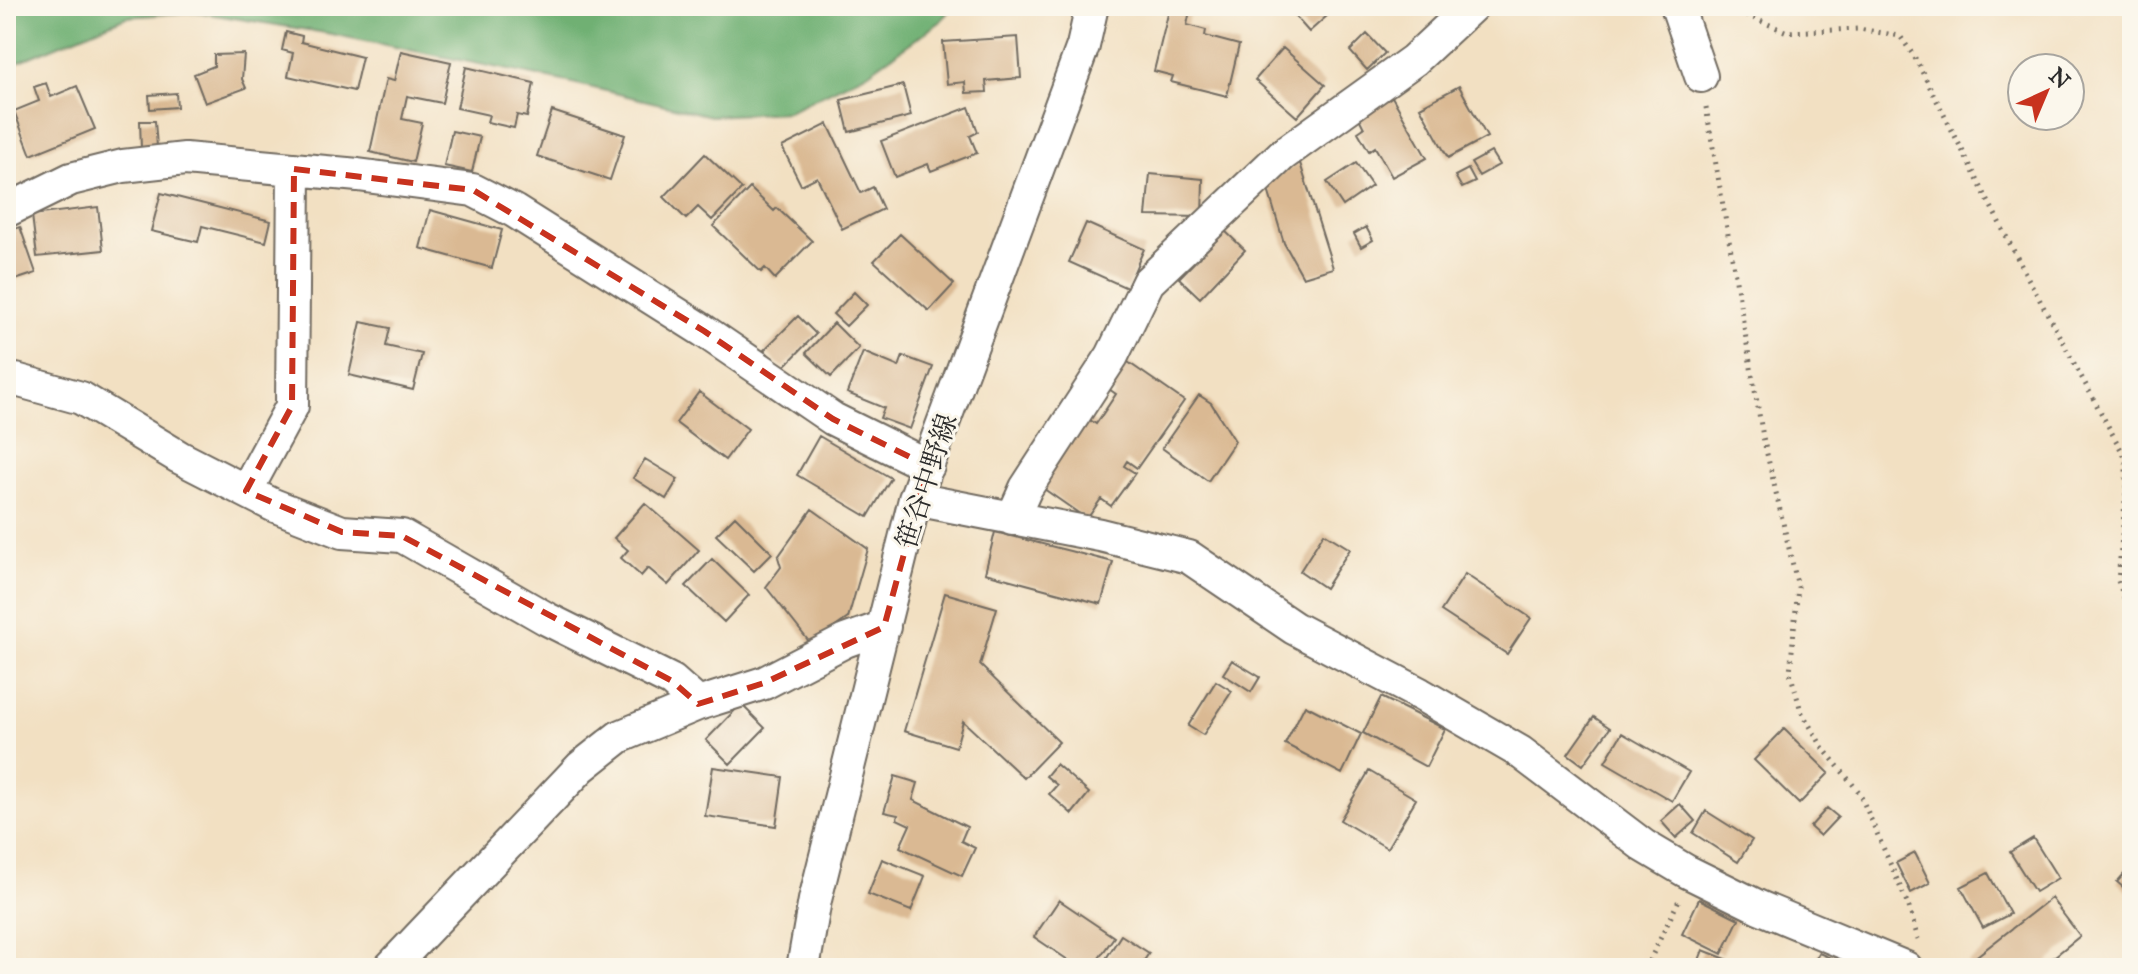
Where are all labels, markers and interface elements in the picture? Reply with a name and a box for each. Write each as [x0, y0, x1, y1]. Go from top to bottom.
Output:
north arrow [2006, 52, 2086, 132]
text: N [2043, 62, 2076, 94]
street label: 笹谷中野線 [888, 409, 965, 553]

